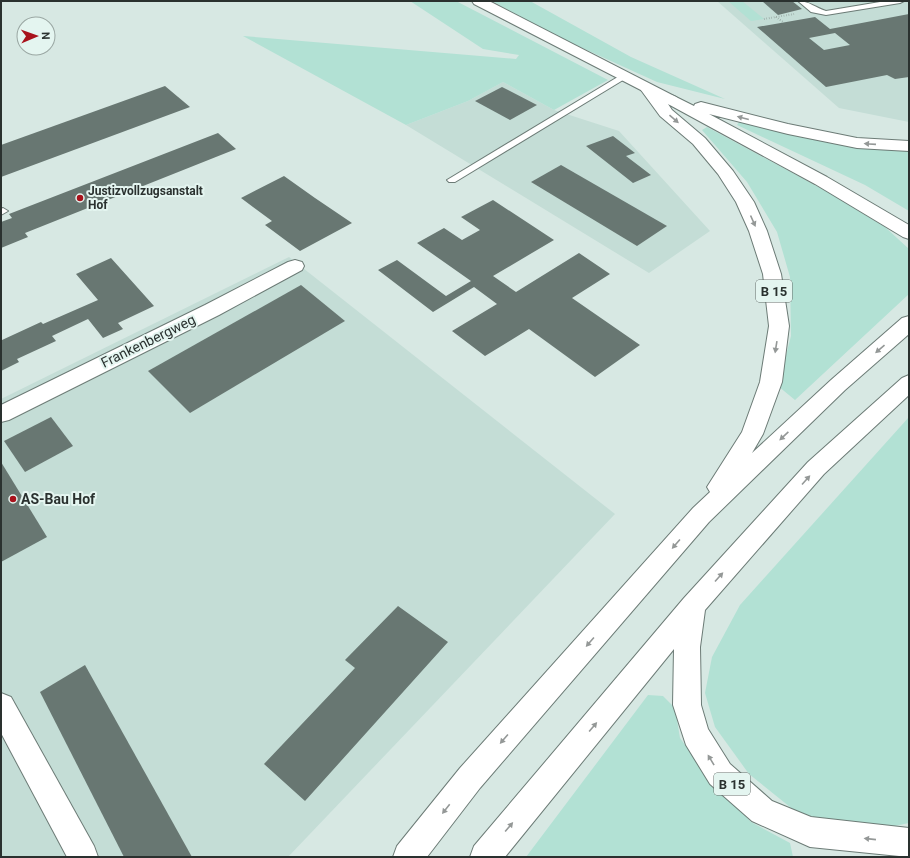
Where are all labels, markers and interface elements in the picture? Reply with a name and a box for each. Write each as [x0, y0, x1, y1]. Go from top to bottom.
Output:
north arrow [16, 16, 56, 56]
text: N [39, 32, 52, 40]
one-way arrow [737, 114, 749, 120]
one-way arrow [669, 115, 679, 124]
one-way arrow [864, 140, 876, 147]
place label: Justizvollzugsanstalt Hof [88, 184, 203, 212]
marker: Justizvollzugsanstalt Hof [75, 193, 85, 203]
one-way arrow [750, 215, 756, 226]
road number: B 15 [756, 280, 792, 302]
street label: Frankenbergweg [98, 311, 198, 371]
one-way arrow [773, 341, 779, 353]
one-way arrow [874, 344, 885, 353]
one-way arrow [779, 432, 789, 441]
one-way arrow [801, 475, 810, 485]
place label: AS-Bau Hof [21, 491, 96, 507]
marker: AS-Bau Hof [8, 494, 18, 504]
one-way arrow [671, 539, 680, 549]
one-way arrow [714, 572, 723, 581]
one-way arrow [585, 636, 594, 647]
one-way arrow [588, 721, 597, 732]
one-way arrow [499, 734, 508, 745]
one-way arrow [707, 755, 715, 765]
road number: B 15 [714, 773, 750, 795]
one-way arrow [441, 803, 450, 814]
one-way arrow [505, 821, 514, 832]
one-way arrow [864, 835, 876, 842]

